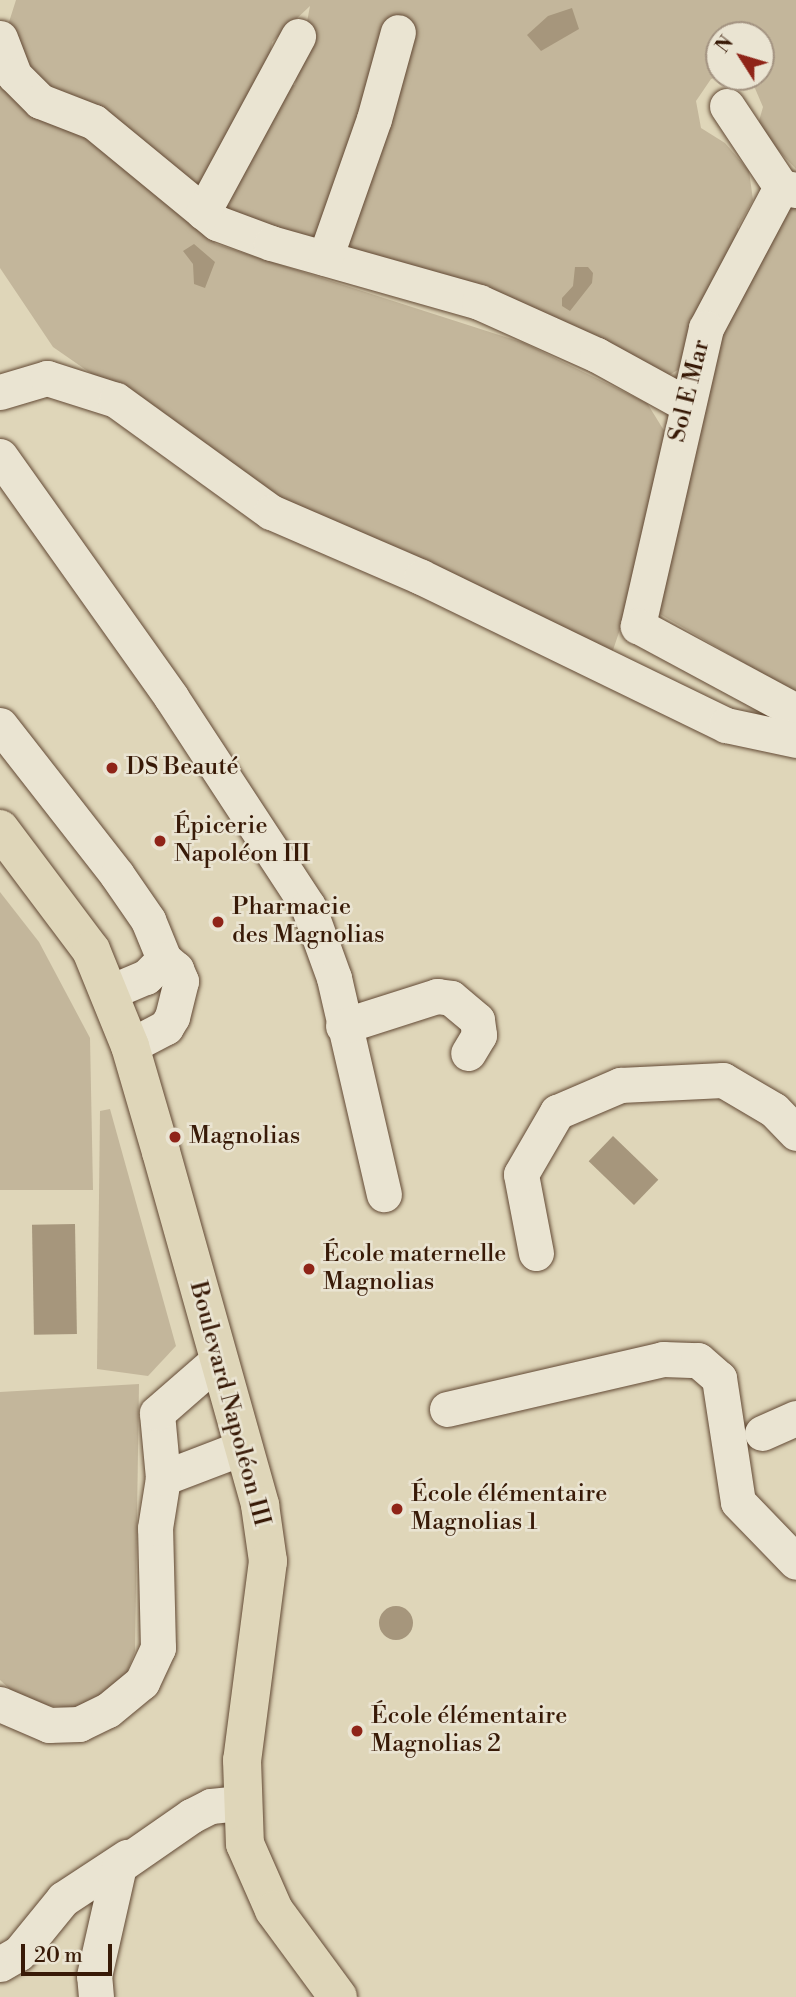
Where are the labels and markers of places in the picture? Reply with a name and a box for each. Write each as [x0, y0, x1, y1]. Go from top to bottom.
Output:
place label: DS Beauté [126, 754, 239, 782]
marker: DS Beauté [104, 760, 120, 776]
place label: Épicerie Napoléon III [174, 813, 310, 869]
marker: Épicerie Napoléon III [152, 833, 168, 849]
place label: Pharmacie des Magnolias [232, 894, 384, 950]
marker: Pharmacie des Magnolias [210, 914, 226, 930]
place label: Magnolias [189, 1123, 300, 1151]
marker: Magnolias [167, 1129, 183, 1145]
place label: École maternelle Magnolias [323, 1241, 506, 1297]
marker: École maternelle Magnolias [301, 1261, 317, 1277]
place label: École élémentaire Magnolias 1 [411, 1481, 607, 1537]
marker: École élémentaire Magnolias 1 [389, 1501, 405, 1517]
place label: École élémentaire Magnolias 2 [371, 1703, 567, 1759]
marker: École élémentaire Magnolias 2 [349, 1723, 365, 1739]

